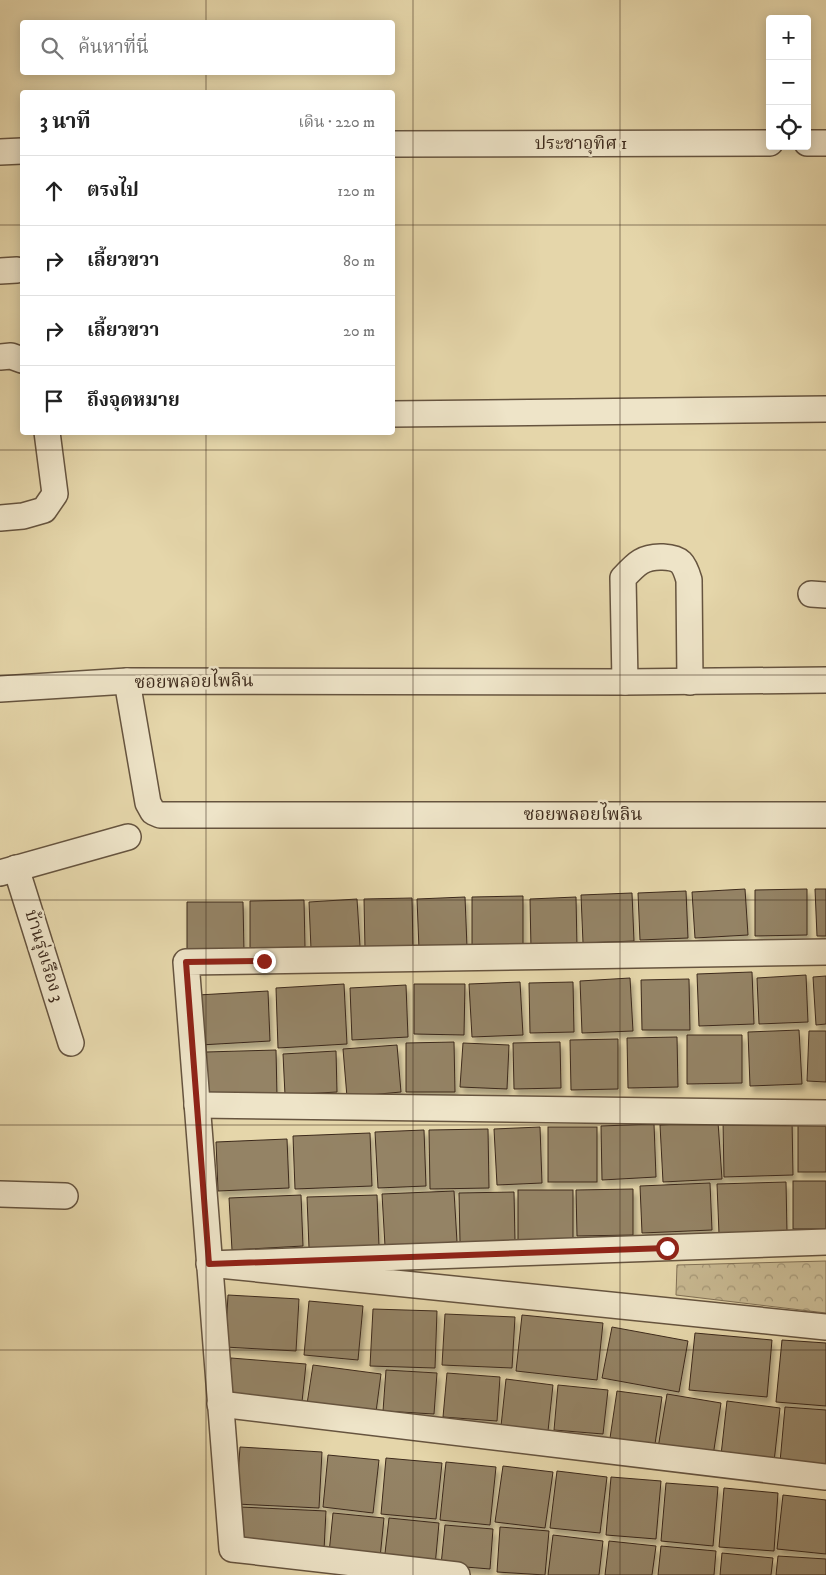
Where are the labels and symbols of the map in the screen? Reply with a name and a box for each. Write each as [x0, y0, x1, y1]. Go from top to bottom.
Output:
street label: ประชาอุทิศ 1 [535, 133, 627, 155]
street label: ซอยพลอยไพลิน [134, 668, 254, 694]
street label: ซอยพลอยไพลิน [524, 802, 643, 826]
street label: บ้านรุ่งเรือง 3 [20, 907, 68, 1005]
route end [253, 950, 276, 973]
route start [656, 1237, 679, 1260]

